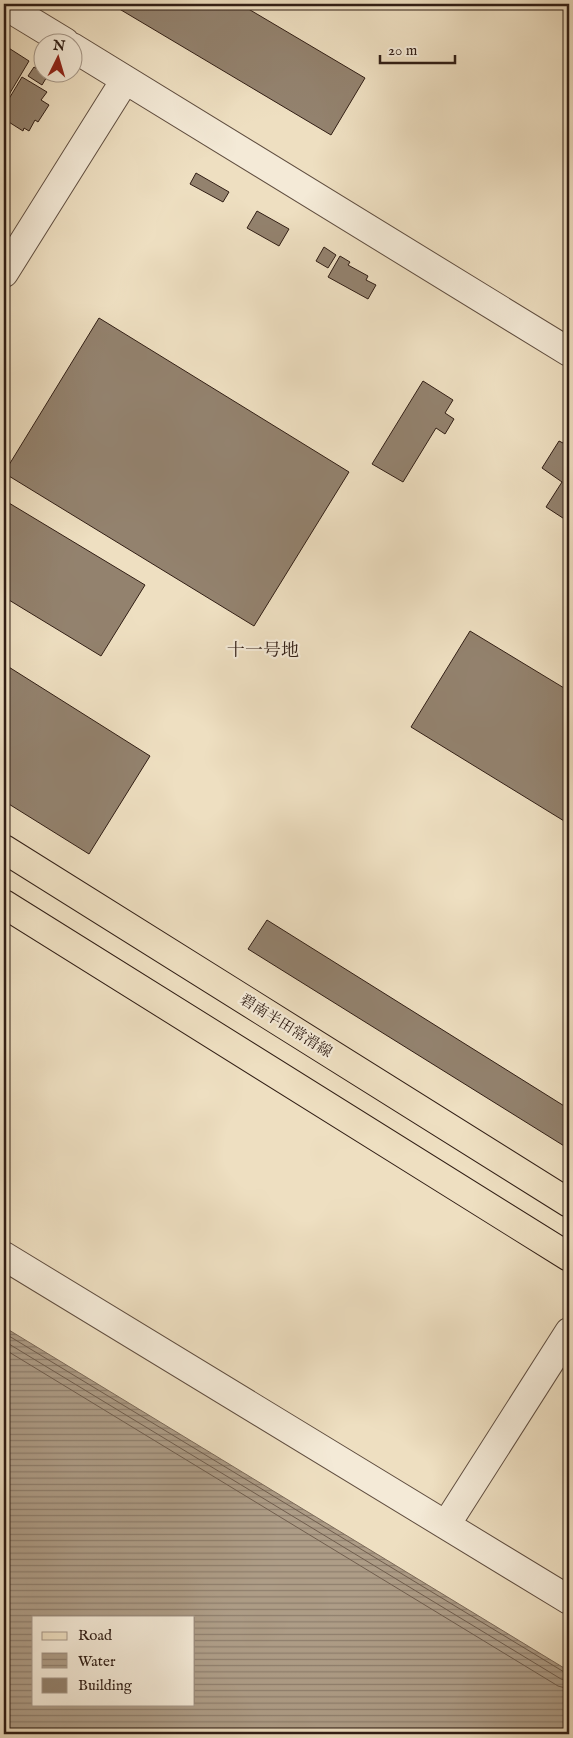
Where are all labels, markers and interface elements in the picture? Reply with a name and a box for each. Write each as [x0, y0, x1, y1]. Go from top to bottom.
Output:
north arrow [32, 32, 82, 82]
scale bar [380, 32, 456, 64]
text: N [51, 36, 66, 56]
text: 20 m [388, 41, 418, 60]
district label: 十一号地 [227, 640, 299, 663]
street label: 碧南半田常滑線 [236, 990, 336, 1062]
legend [32, 1616, 195, 1706]
text: Road [78, 1626, 113, 1645]
text: Water [78, 1652, 116, 1671]
text: Building [78, 1676, 133, 1695]

